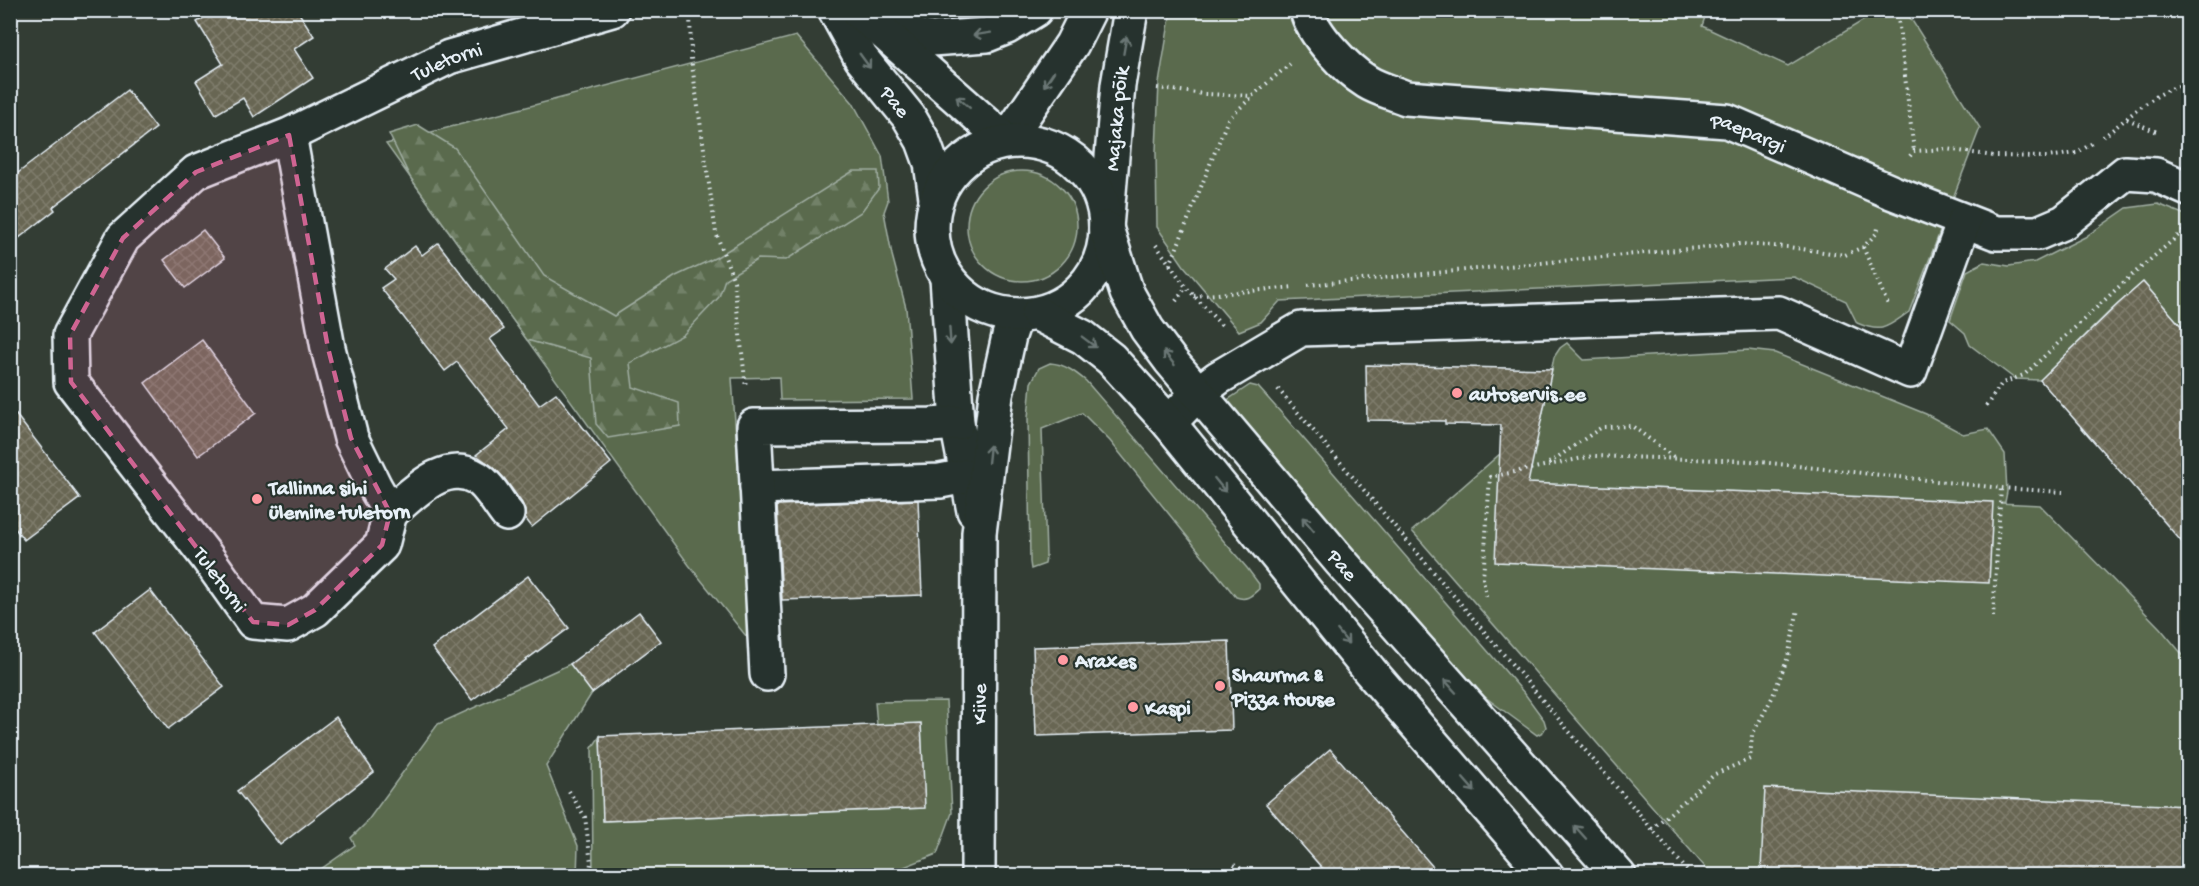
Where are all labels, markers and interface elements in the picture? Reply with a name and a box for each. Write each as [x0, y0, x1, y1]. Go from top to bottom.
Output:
one-way arrow [973, 29, 992, 40]
one-way arrow [1120, 35, 1131, 55]
street label: Tuletorni [407, 39, 486, 90]
one-way arrow [858, 53, 871, 69]
street label: Majaka põik [1102, 62, 1137, 172]
one-way arrow [1043, 70, 1055, 87]
street label: Pae [872, 81, 914, 125]
one-way arrow [956, 95, 971, 109]
street label: Paepargi [1708, 111, 1789, 161]
one-way arrow [945, 326, 956, 345]
one-way arrow [1080, 336, 1096, 348]
one-way arrow [1163, 350, 1176, 366]
place label: autoservis.ee [1468, 384, 1587, 409]
marker: autoservis.ee [1450, 386, 1464, 400]
one-way arrow [984, 445, 995, 464]
one-way arrow [1213, 477, 1226, 493]
place label: Tallinna sihi ülemine tuletorn [267, 478, 411, 527]
marker: Tallinna sihi ülemine tuletorn [250, 492, 264, 506]
one-way arrow [1301, 517, 1315, 532]
street label: Tuletorni [185, 543, 250, 619]
street label: Pae [1319, 545, 1362, 589]
one-way arrow [1336, 629, 1349, 645]
place label: Araxes [1074, 651, 1137, 676]
marker: Araxes [1056, 653, 1070, 667]
place label: Shaurma & Pizza House [1231, 665, 1336, 714]
marker: Shaurma & Pizza House [1213, 679, 1227, 693]
one-way arrow [1443, 679, 1457, 694]
street label: Kiive [969, 682, 995, 724]
place label: Kaspi [1144, 698, 1191, 723]
marker: Kaspi [1126, 700, 1140, 714]
one-way arrow [1462, 777, 1476, 792]
one-way arrow [1573, 825, 1587, 840]

